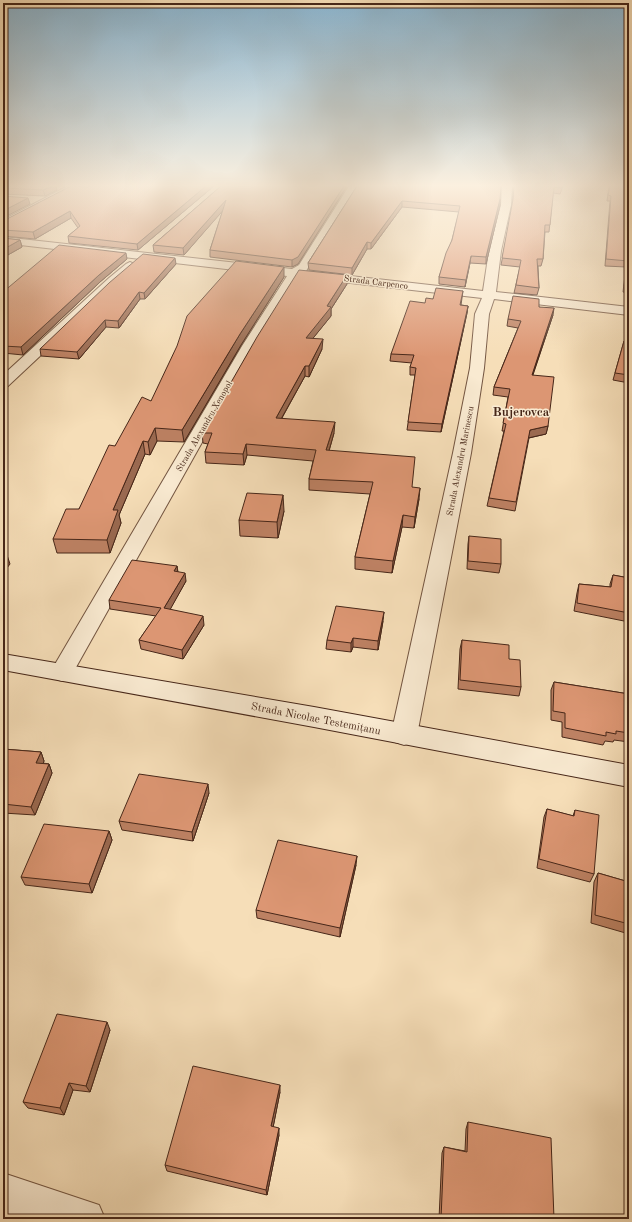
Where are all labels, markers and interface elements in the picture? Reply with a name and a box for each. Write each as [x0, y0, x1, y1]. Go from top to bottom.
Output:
street label: Strada Carpenco [343, 274, 409, 291]
street label: Strada Alexandru Xenopol [175, 379, 234, 473]
street label: Strada Alexandru Marinescu [445, 405, 476, 517]
district label: Bujerovca [493, 406, 550, 419]
street label: Strada Nicolae Testemițanu [250, 702, 382, 737]

